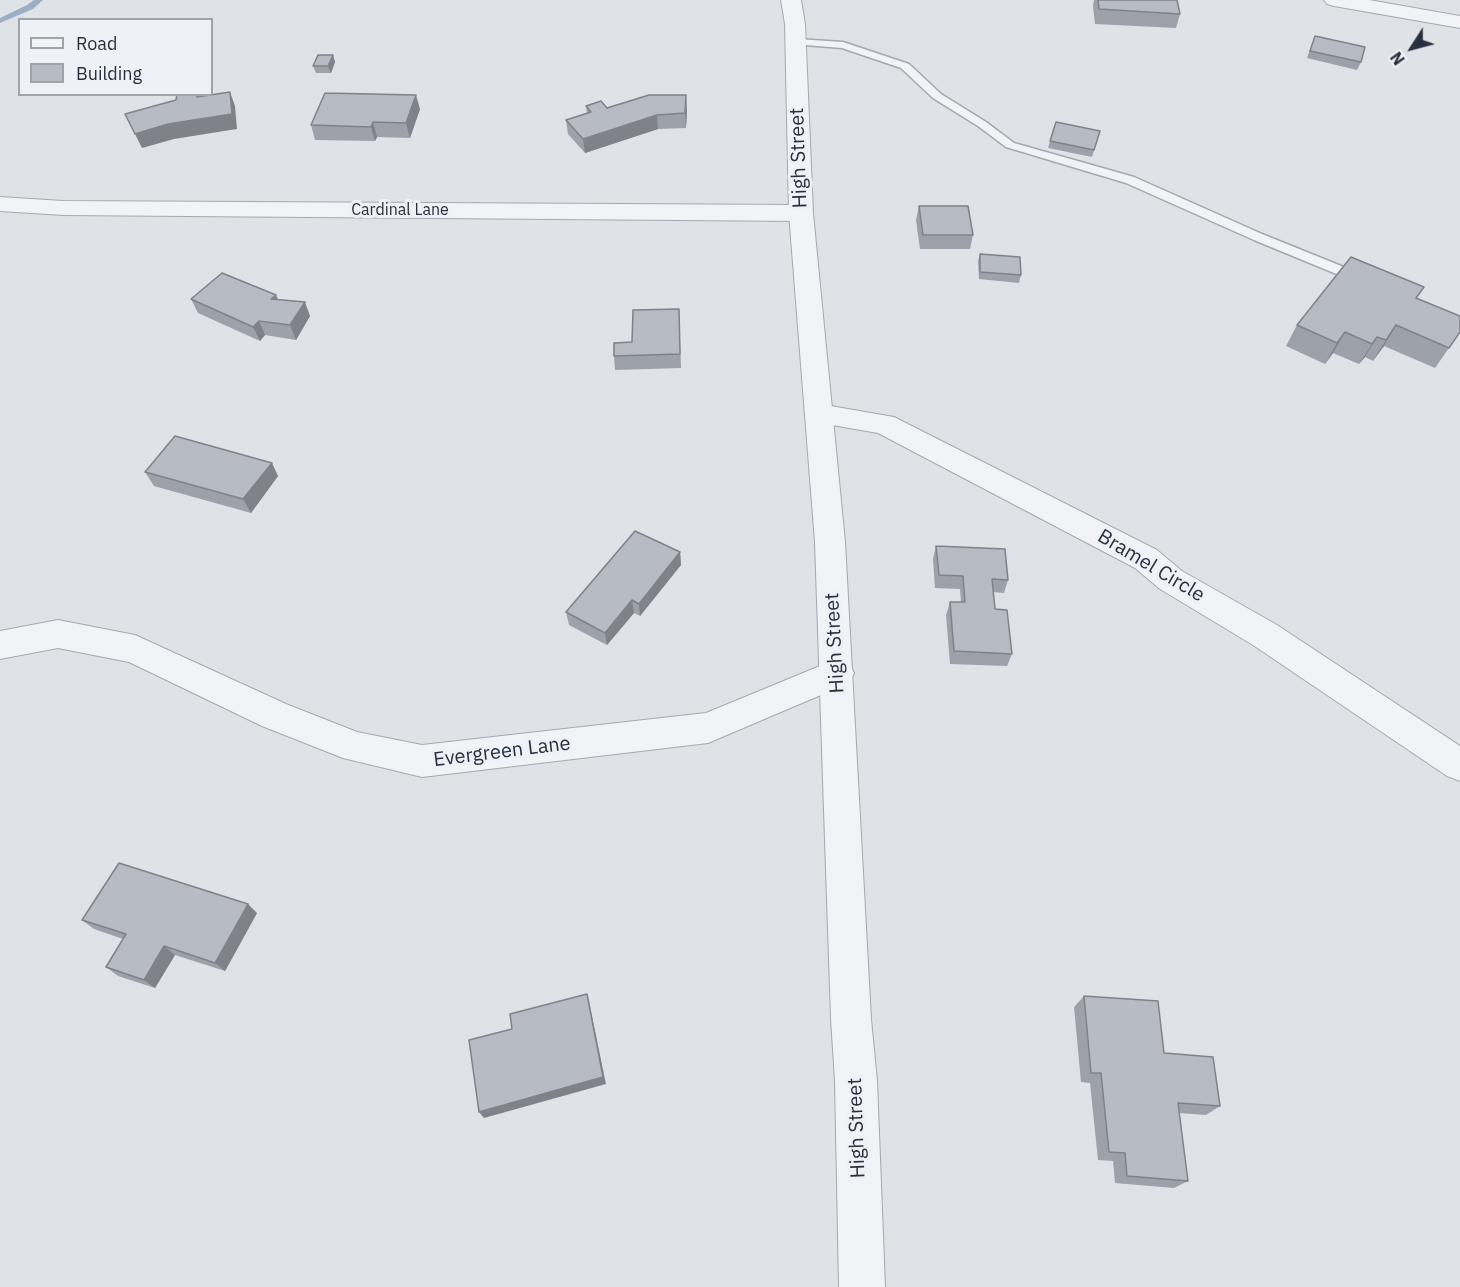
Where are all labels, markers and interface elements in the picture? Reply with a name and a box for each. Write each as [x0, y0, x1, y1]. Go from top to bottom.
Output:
legend [18, 18, 213, 96]
north arrow [1382, 18, 1442, 78]
text: Road [76, 32, 117, 55]
text: N [1386, 48, 1409, 69]
text: Building [76, 62, 142, 85]
street label: High Street [785, 107, 813, 209]
street label: Cardinal Lane [351, 200, 449, 220]
street label: Bramel Circle [1093, 525, 1209, 607]
street label: High Street [820, 592, 850, 694]
street label: Evergreen Lane [432, 732, 572, 772]
street label: High Street [843, 1077, 871, 1179]

